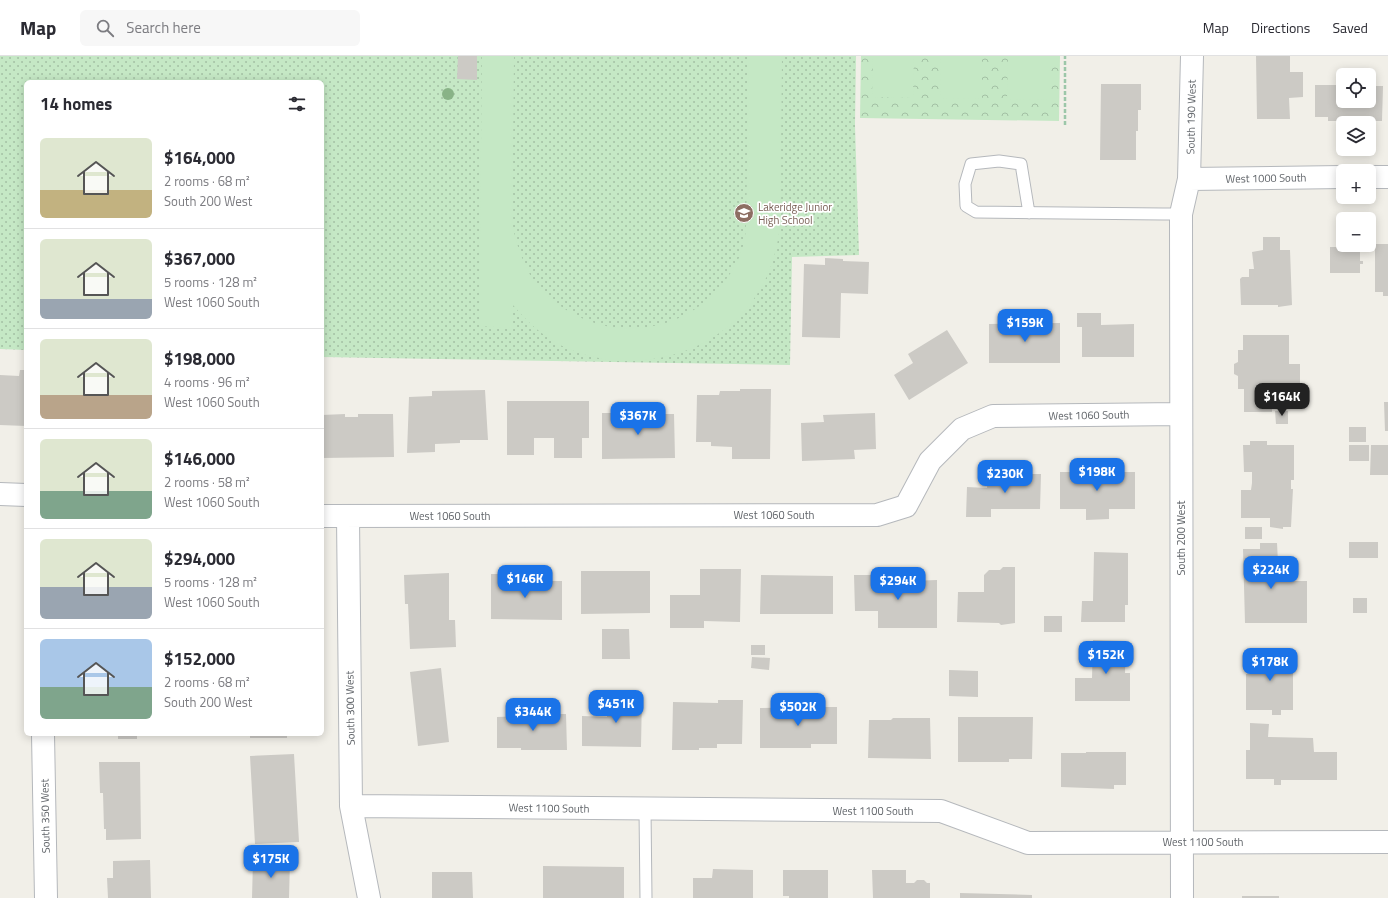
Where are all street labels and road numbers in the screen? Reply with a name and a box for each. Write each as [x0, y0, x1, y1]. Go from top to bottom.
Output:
street label: South 190 West [1182, 79, 1200, 155]
street label: West 1000 South [1225, 169, 1307, 187]
street label: West 1060 South [1048, 406, 1130, 424]
street label: South 200 West [1173, 500, 1189, 575]
street label: West 1060 South [734, 507, 815, 523]
street label: West 1060 South [410, 508, 491, 524]
street label: South 300 West [341, 670, 359, 746]
street label: South 350 West [36, 778, 54, 854]
street label: West 1100 South [508, 799, 590, 817]
street label: West 1100 South [833, 803, 914, 819]
street label: West 1100 South [1163, 834, 1244, 850]

